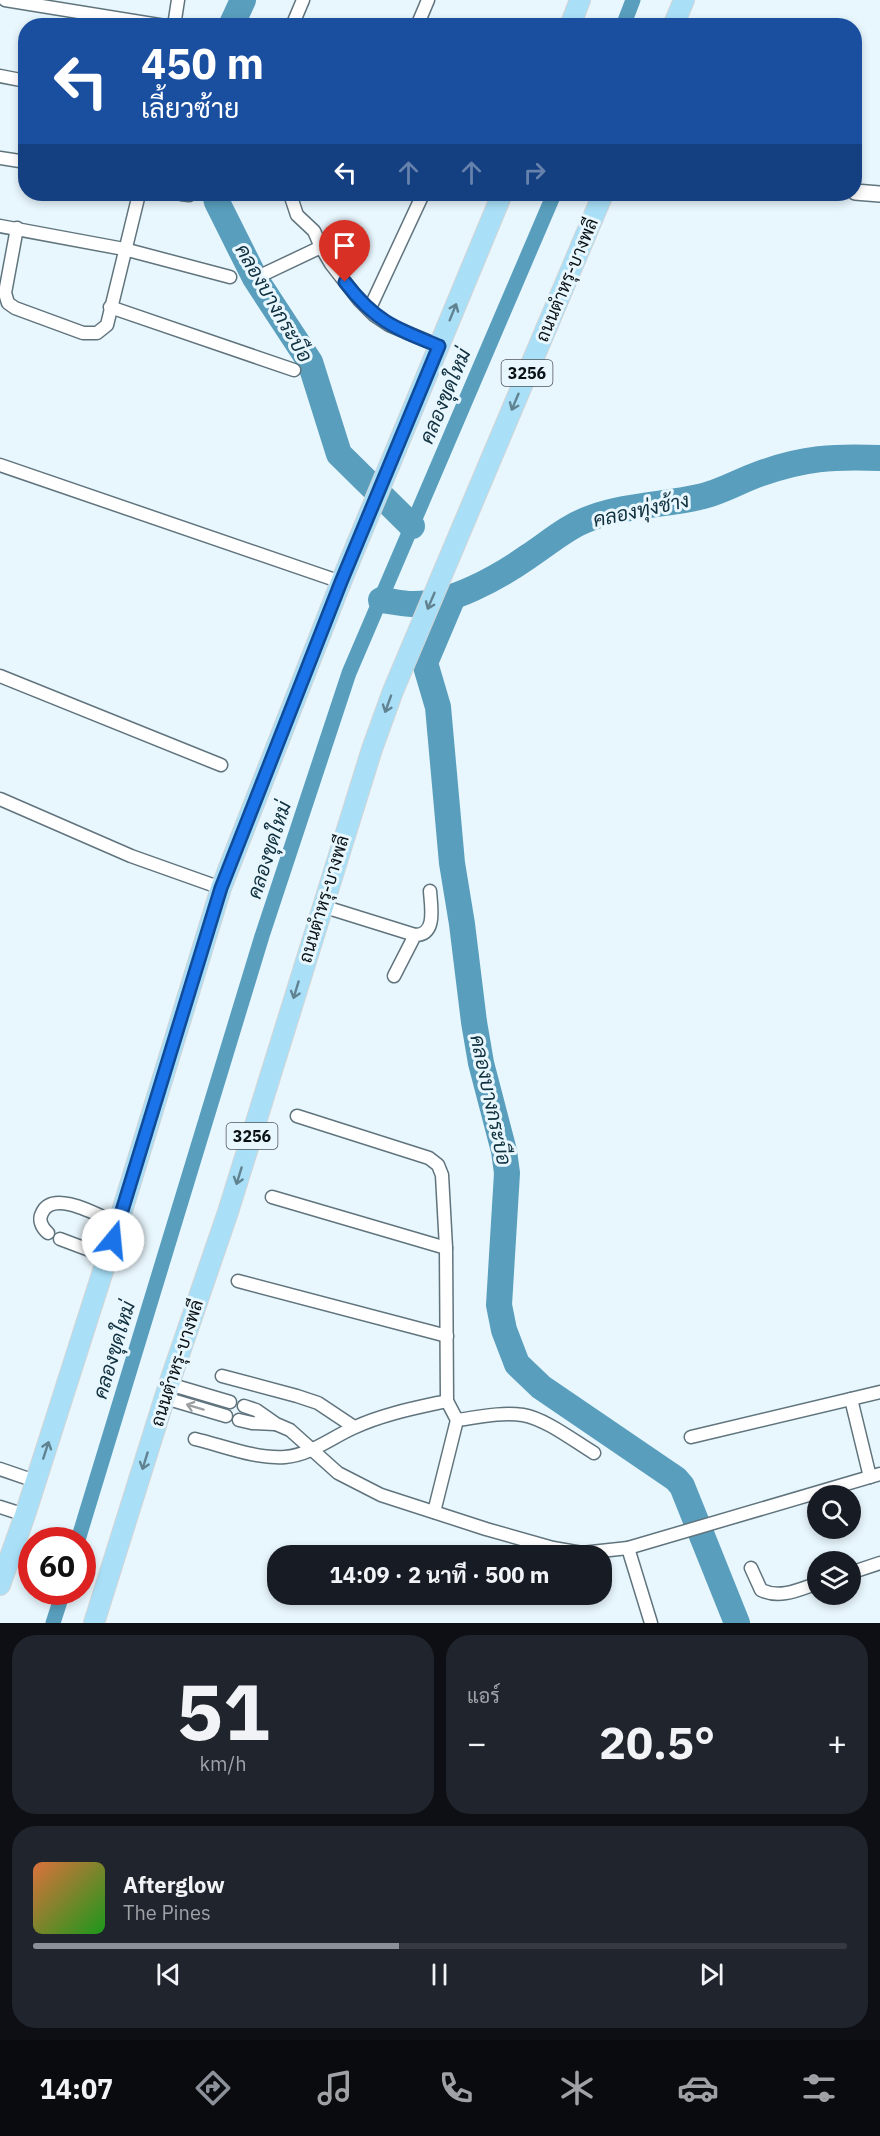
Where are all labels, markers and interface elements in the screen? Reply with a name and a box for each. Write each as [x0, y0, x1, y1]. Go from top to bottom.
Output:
text: 450 m [141, 36, 264, 91]
icon: left [42, 42, 120, 120]
text: เลี้ยวซ้าย [141, 90, 239, 125]
icon: left [329, 156, 362, 189]
icon: ahead [392, 156, 425, 189]
icon: ahead [455, 156, 488, 189]
icon: right [518, 156, 551, 189]
street label: ถนนตำหรุ-บางพลี [529, 214, 604, 346]
pin [319, 220, 370, 282]
icon: arrive [328, 229, 361, 262]
water label: คลองบางกระบือ [230, 239, 319, 367]
one-way arrow [448, 303, 459, 321]
water label: คลองขุดใหม่ [412, 343, 478, 448]
road number: 3256 [502, 360, 552, 386]
one-way arrow [509, 393, 520, 411]
water label: คลองทุ่งช้าง [590, 486, 692, 534]
one-way arrow [425, 591, 436, 610]
one-way arrow [382, 694, 393, 713]
water label: คลองขุดใหม่ [240, 797, 298, 902]
street label: ถนนตำหรุ-บางพลี [292, 832, 355, 966]
one-way arrow [290, 980, 301, 999]
water label: คลองบางกระบือ [464, 1032, 518, 1168]
road number: 3256 [226, 1123, 278, 1149]
one-way arrow [233, 1166, 244, 1185]
position arrow [81, 1208, 145, 1272]
street label: ถนนตำหรุ-บางพลี [144, 1296, 209, 1430]
water label: คลองขุดใหม่ [86, 1297, 142, 1402]
one-way arrow [186, 1401, 205, 1412]
one-way arrow [41, 1441, 52, 1460]
one-way arrow [139, 1451, 150, 1470]
map controls [807, 1485, 861, 1605]
button: search [807, 1485, 861, 1539]
speed limit sign: 60 [18, 1527, 96, 1605]
button: layers [807, 1551, 861, 1605]
text: 14:09 · 2 นาที · 500 m [330, 1560, 549, 1589]
text: 51 [176, 1660, 270, 1761]
text: แอร์ [467, 1682, 500, 1709]
text: 20.5° [599, 1713, 715, 1771]
text: − [467, 1721, 487, 1764]
text: + [827, 1721, 847, 1764]
text: km/h [199, 1750, 247, 1777]
text: Afterglow [123, 1870, 225, 1899]
text: The Pines [123, 1899, 211, 1926]
icon: previous [152, 1958, 185, 1991]
icon: pause [423, 1958, 456, 1991]
icon: next [695, 1958, 728, 1991]
icon: directions [192, 2067, 234, 2109]
icon: music [314, 2067, 356, 2109]
icon: phone [435, 2067, 477, 2109]
icon: climate [556, 2067, 598, 2109]
icon: car [677, 2067, 719, 2109]
icon: filters [798, 2067, 840, 2109]
text: 14:07 [40, 2071, 113, 2106]

